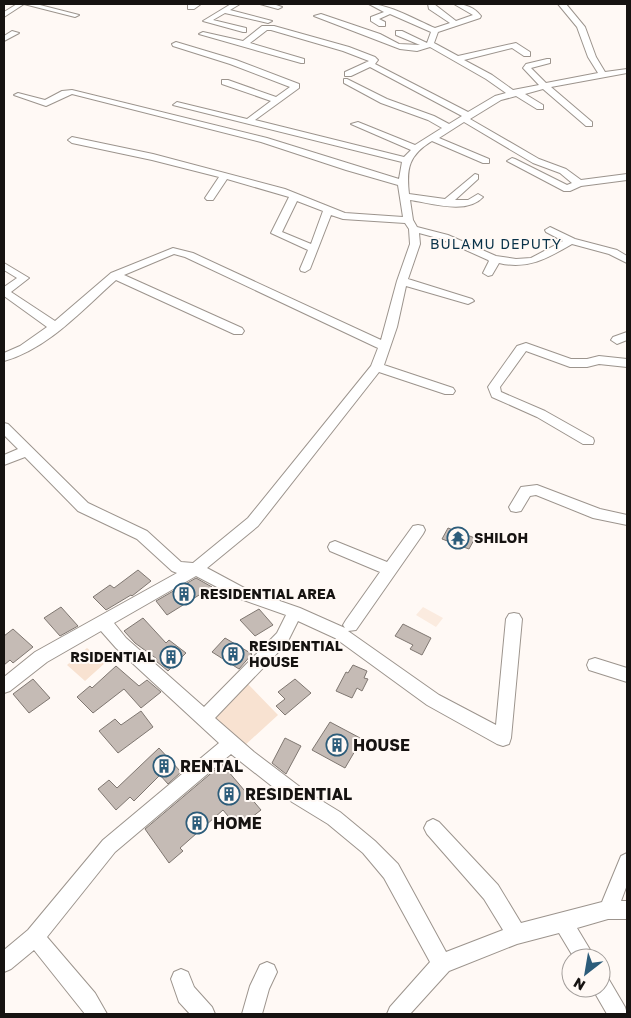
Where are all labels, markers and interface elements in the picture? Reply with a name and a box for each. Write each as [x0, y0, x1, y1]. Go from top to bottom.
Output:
district label: BULAMU DEPUTY [430, 235, 562, 252]
temple icon: SHILOH [446, 526, 470, 550]
place label: SHILOH [474, 529, 528, 546]
building icon: RESIDENTIAL AREA [172, 582, 196, 606]
place label: RESIDENTIAL AREA [200, 585, 336, 602]
place label: RESIDENTIAL HOUSE [249, 637, 343, 670]
building icon: RESIDENTIAL HOUSE [221, 642, 245, 666]
building icon: RSIDENTIAL [159, 645, 183, 669]
place label: RSIDENTIAL [70, 648, 155, 665]
building icon: HOUSE [325, 733, 349, 757]
place label: HOUSE [353, 735, 410, 755]
building icon: RENTAL [152, 754, 176, 778]
place label: RENTAL [180, 756, 243, 776]
building icon: RESIDENTIAL [217, 782, 241, 806]
place label: RESIDENTIAL [245, 784, 352, 804]
building icon: HOME [185, 811, 209, 835]
place label: HOME [213, 813, 262, 833]
north arrow [561, 948, 611, 998]
text: N [570, 975, 588, 995]

